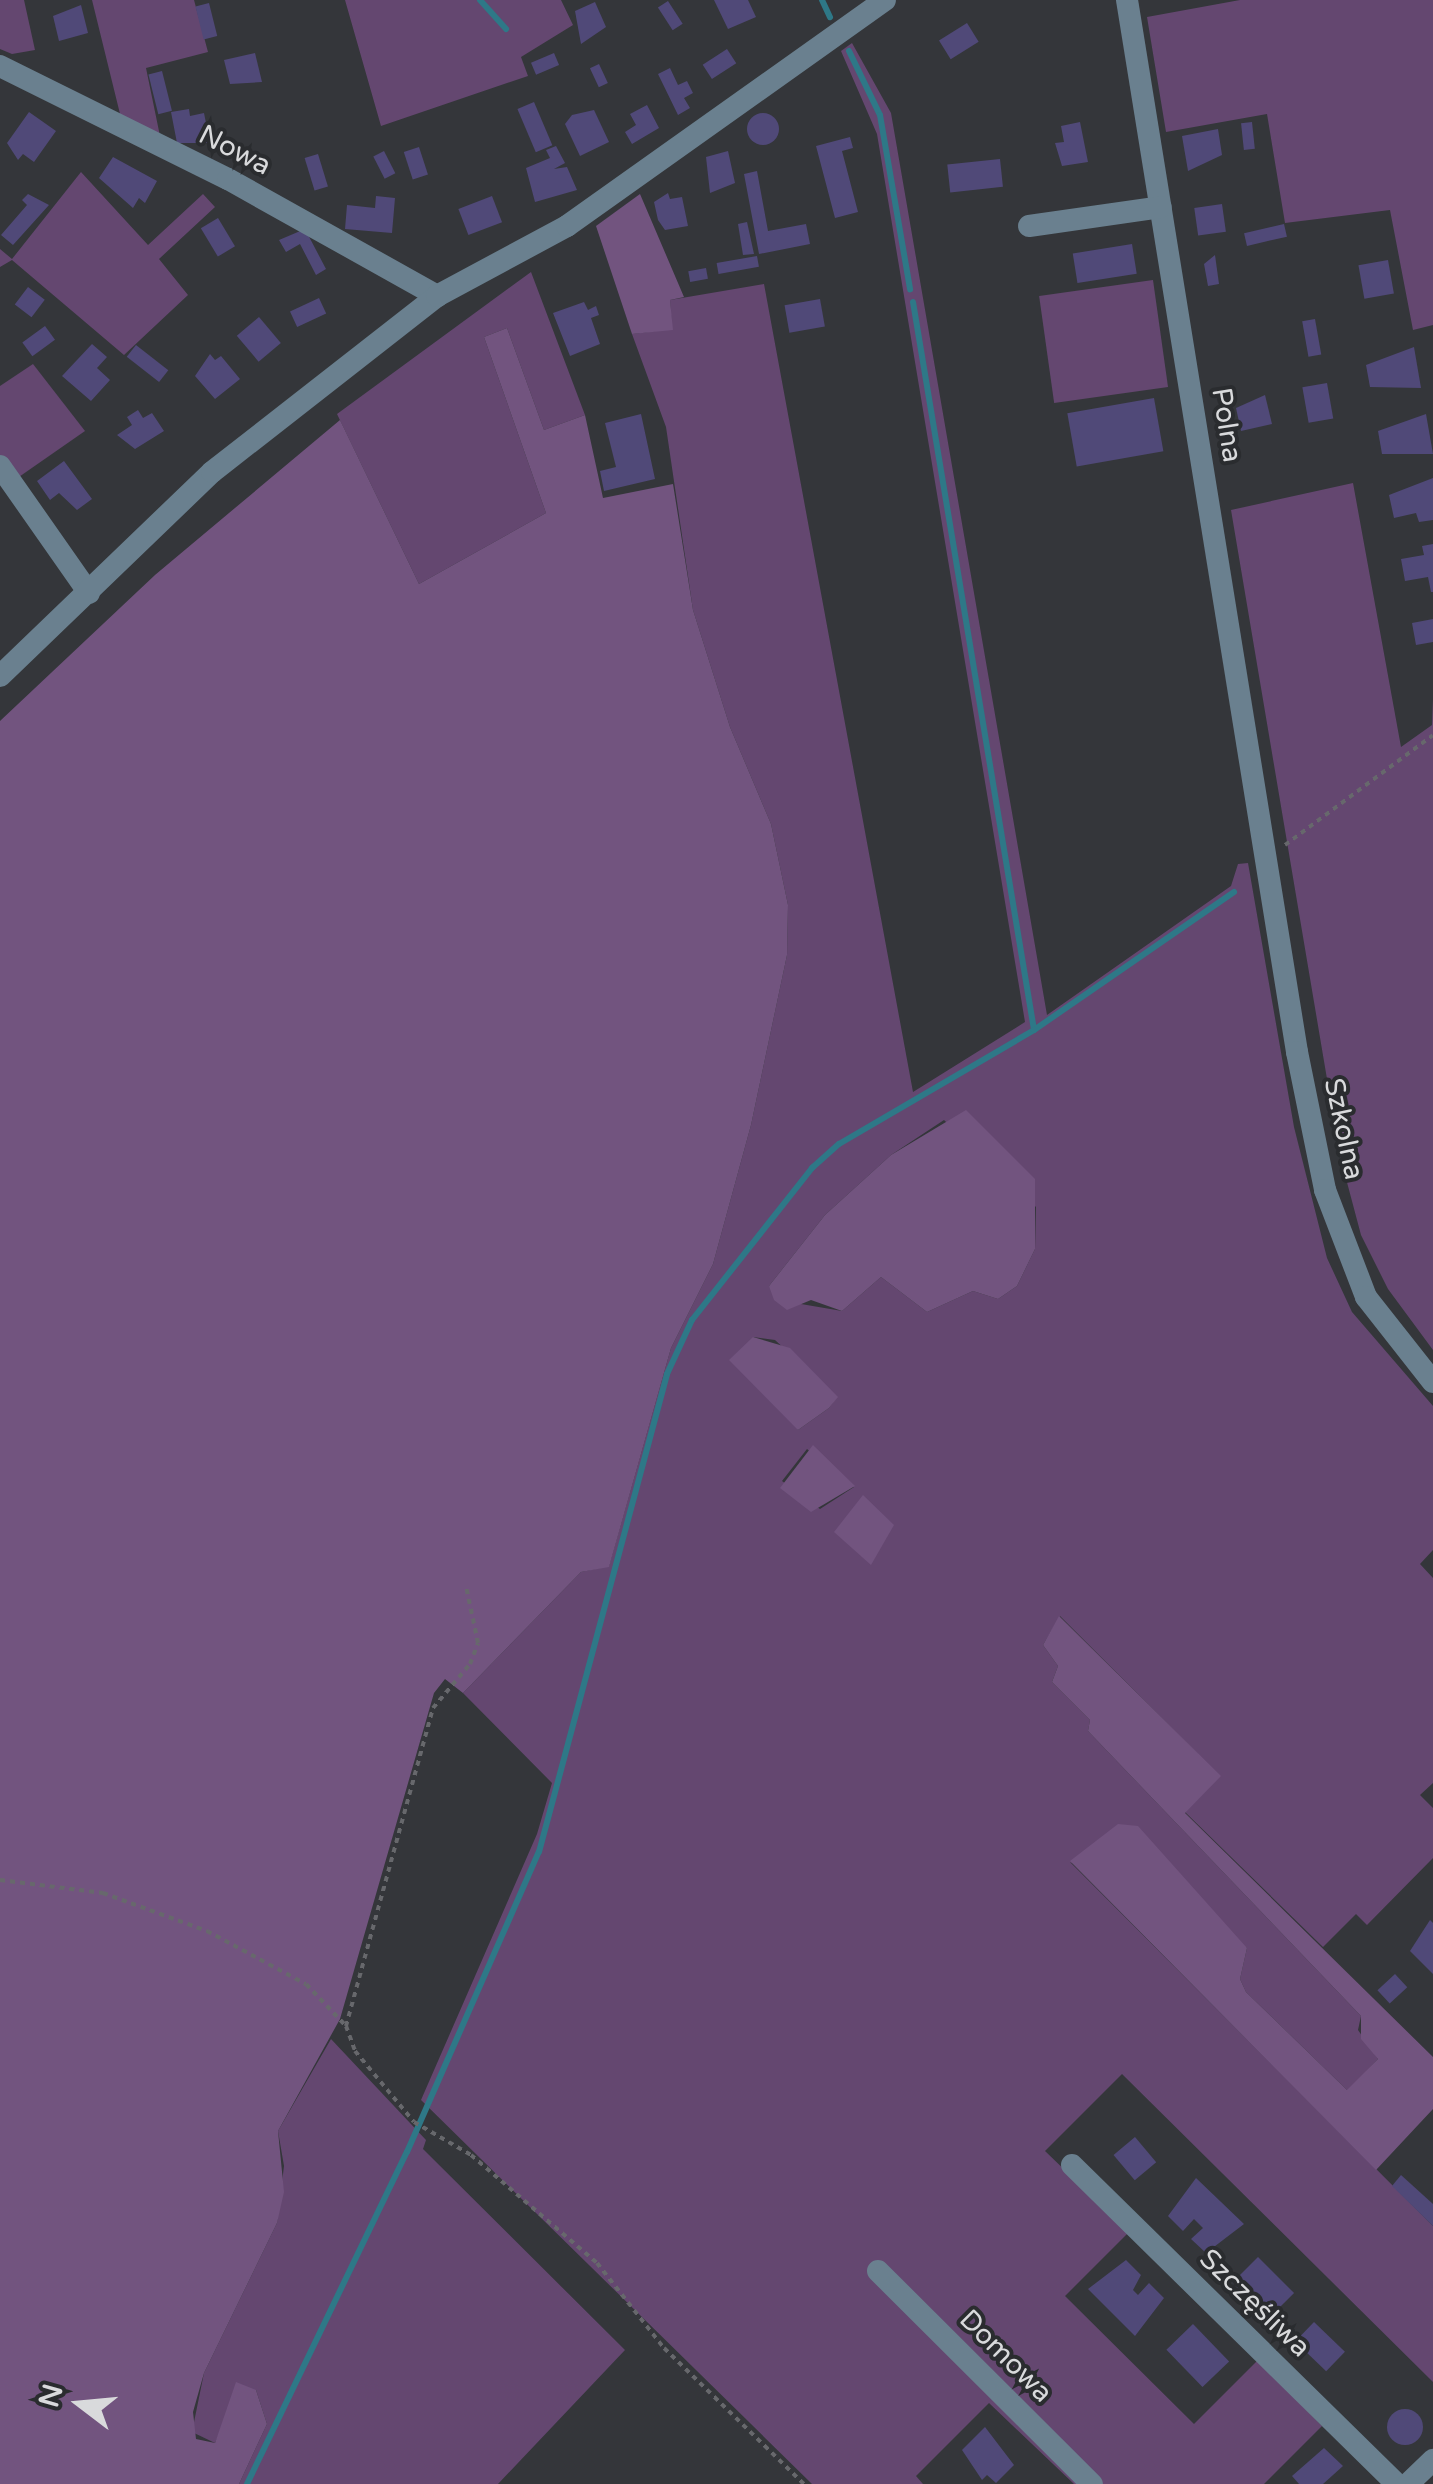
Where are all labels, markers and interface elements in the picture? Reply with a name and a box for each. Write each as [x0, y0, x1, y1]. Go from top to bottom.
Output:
street label: Nowa [193, 118, 277, 182]
street label: Polna [1205, 385, 1249, 465]
street label: Szkolna [1317, 1075, 1371, 1183]
street label: Szczęśliwa [1193, 2242, 1317, 2364]
street label: Domowa [952, 2302, 1060, 2410]
north arrow [30, 2354, 130, 2454]
text: N [32, 2380, 71, 2411]

